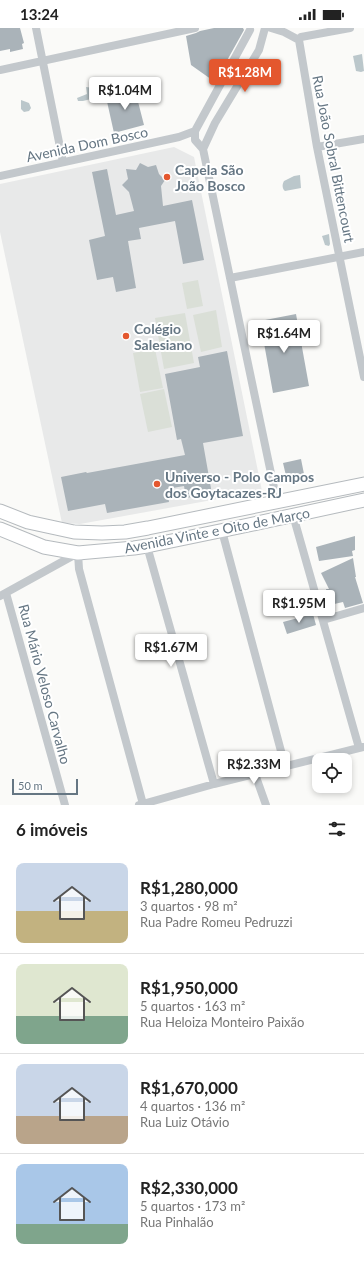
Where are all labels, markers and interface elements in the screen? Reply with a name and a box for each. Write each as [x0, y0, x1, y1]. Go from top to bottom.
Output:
text: 13:24 [20, 5, 59, 23]
pin: R$1.28M [208, 59, 282, 93]
text: R$1.28M [218, 64, 272, 80]
street label: Rua João Sobral Bittencourt [309, 74, 359, 244]
pin: R$1.04M [88, 77, 162, 111]
text: R$1.04M [98, 82, 152, 98]
street label: Avenida Dom Bosco [25, 123, 149, 165]
place label: Capela São João Bosco [175, 161, 245, 194]
marker: Capela São João Bosco [162, 172, 172, 182]
place label: Colégio Salesiano [134, 320, 192, 353]
pin: R$1.64M [247, 320, 321, 354]
text: R$1.64M [257, 325, 311, 341]
marker: Colégio Salesiano [121, 331, 131, 341]
place label: Universo - Polo Campos dos Goytacazes-RJ [165, 468, 314, 501]
marker: Universo - Polo Campos dos Goytacazes-RJ [152, 479, 162, 489]
street label: Avenida Vinte e Oito de Março [123, 504, 311, 556]
pin: R$1.95M [262, 590, 336, 624]
text: R$1.95M [272, 595, 326, 611]
street label: Rua Mário Veloso Carvalho [15, 602, 75, 766]
pin: R$1.67M [134, 634, 208, 668]
text: R$1.67M [144, 639, 198, 655]
pin: R$2.33M [217, 751, 291, 785]
map controls [312, 753, 352, 793]
button: locate [312, 753, 352, 793]
text: R$2.33M [227, 756, 281, 772]
scale bar [12, 777, 78, 796]
text: 50 m [18, 779, 43, 792]
icon: filters [326, 818, 348, 840]
text: 6 imóveis [16, 819, 88, 840]
text: R$1,280,000 [140, 877, 238, 898]
icon: home [48, 879, 96, 927]
text: 3 quartos · 98 m² [140, 898, 238, 914]
text: Rua Padre Romeu Pedruzzi [140, 914, 293, 930]
text: R$1,950,000 [140, 977, 238, 998]
icon: home [48, 980, 96, 1028]
text: 5 quartos · 163 m² [140, 998, 245, 1014]
text: Rua Heloiza Monteiro Paixão [140, 1014, 304, 1030]
text: R$1,670,000 [140, 1077, 238, 1098]
icon: home [48, 1080, 96, 1128]
text: 4 quartos · 136 m² [140, 1098, 245, 1114]
text: Rua Luiz Otávio [140, 1114, 229, 1130]
text: R$2,330,000 [140, 1177, 238, 1198]
icon: home [48, 1180, 96, 1228]
text: 5 quartos · 173 m² [140, 1198, 245, 1214]
text: Rua Pinhalão [140, 1214, 214, 1230]

